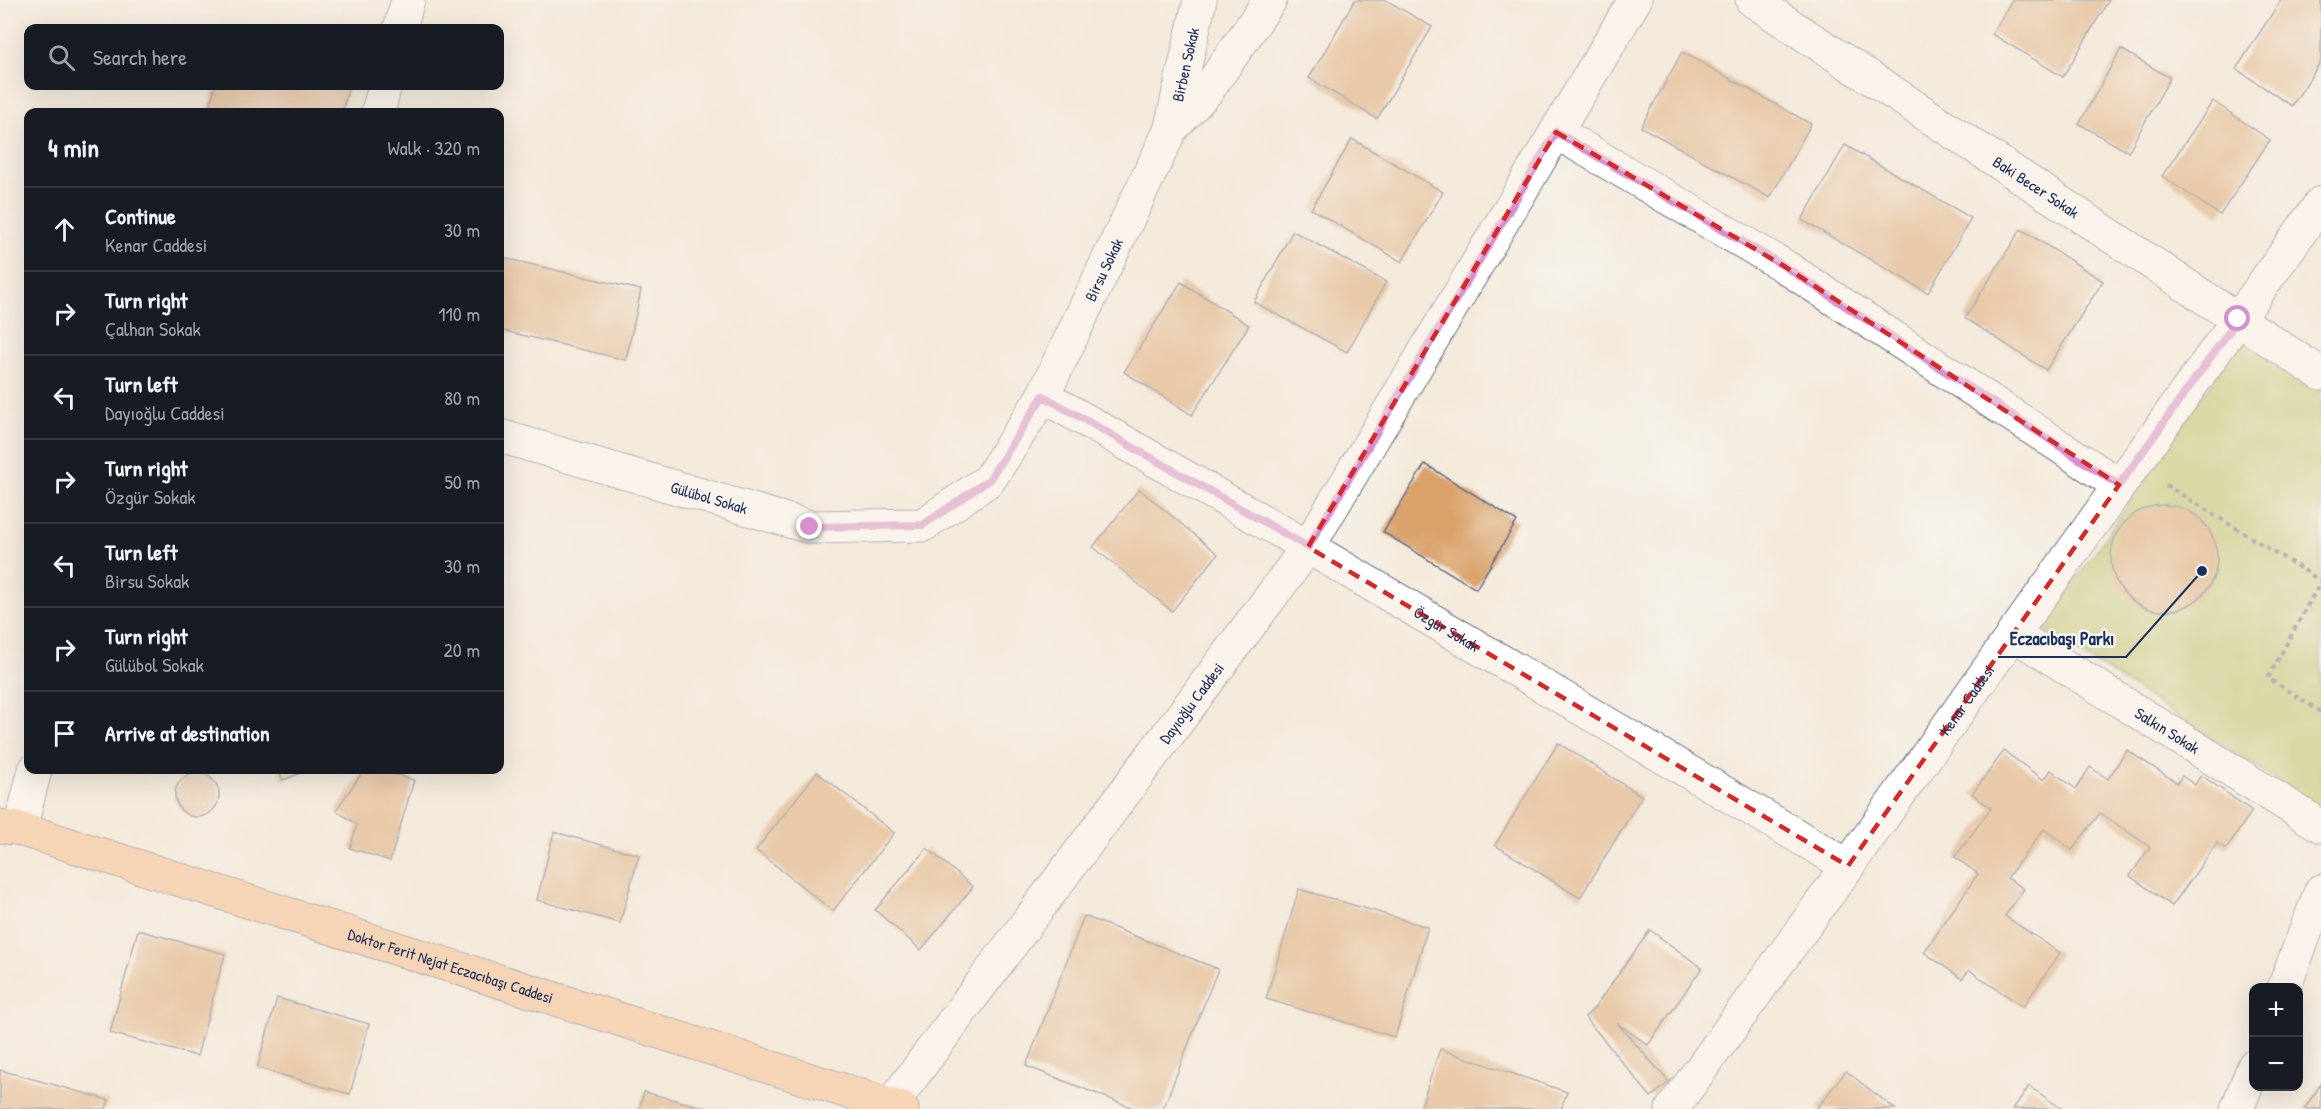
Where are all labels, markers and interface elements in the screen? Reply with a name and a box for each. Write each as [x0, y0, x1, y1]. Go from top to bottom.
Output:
search box [24, 24, 504, 90]
street label: Birben Sokak [1166, 25, 1204, 104]
icon: search [45, 41, 78, 74]
text: Search here [93, 42, 187, 72]
text: 4 min [48, 130, 99, 165]
text: Walk · 320 m [388, 134, 480, 161]
street label: Baki Becer Sokak [1989, 150, 2084, 223]
text: Continue [105, 201, 176, 231]
icon: ahead [48, 213, 81, 246]
text: 30 m [444, 216, 480, 243]
text: Kenar Caddesi [105, 231, 207, 258]
street label: Birsu Sokak [1079, 234, 1128, 305]
text: Turn right [105, 285, 188, 315]
icon: right [48, 297, 81, 330]
text: 110 m [438, 300, 480, 327]
route start [2224, 305, 2250, 331]
text: Çalhan Sokak [105, 315, 201, 342]
text: Turn left [105, 369, 178, 399]
icon: left [48, 381, 81, 414]
text: 80 m [444, 384, 480, 411]
text: Dayıoğlu Caddesi [105, 399, 225, 426]
text: Turn right [105, 453, 188, 483]
icon: right [48, 465, 81, 498]
text: 50 m [444, 468, 480, 495]
street label: Gülübol Sokak [668, 476, 751, 519]
text: Özgür Sokak [105, 483, 196, 510]
route end [796, 513, 822, 539]
text: Turn left [105, 537, 178, 567]
icon: left [48, 549, 81, 582]
text: 30 m [444, 552, 480, 579]
text: Birsu Sokak [105, 567, 189, 594]
street label: Özgür Sokak [1410, 601, 1484, 657]
text: Turn right [105, 621, 188, 651]
callout: Eczacıbaşı Parkı [1998, 621, 2126, 657]
text: Eczacıbaşı Parkı [2010, 626, 2114, 651]
icon: right [48, 633, 81, 666]
text: 20 m [443, 636, 480, 663]
text: Gülübol Sokak [105, 651, 204, 678]
street label: Dayıoğlu Caddesi [1154, 658, 1229, 748]
street label: Kenar Caddesi [1934, 660, 1999, 740]
street label: Salkın Sokak [2131, 702, 2204, 759]
icon: arrive [48, 717, 81, 750]
text: Arrive at destination [105, 718, 270, 748]
street label: Doktor Ferit Nejat Eczacıbaşı Caddesi [345, 923, 556, 1009]
map controls [2249, 983, 2303, 1091]
button: + [2249, 983, 2303, 1037]
button: − [2249, 1037, 2303, 1091]

